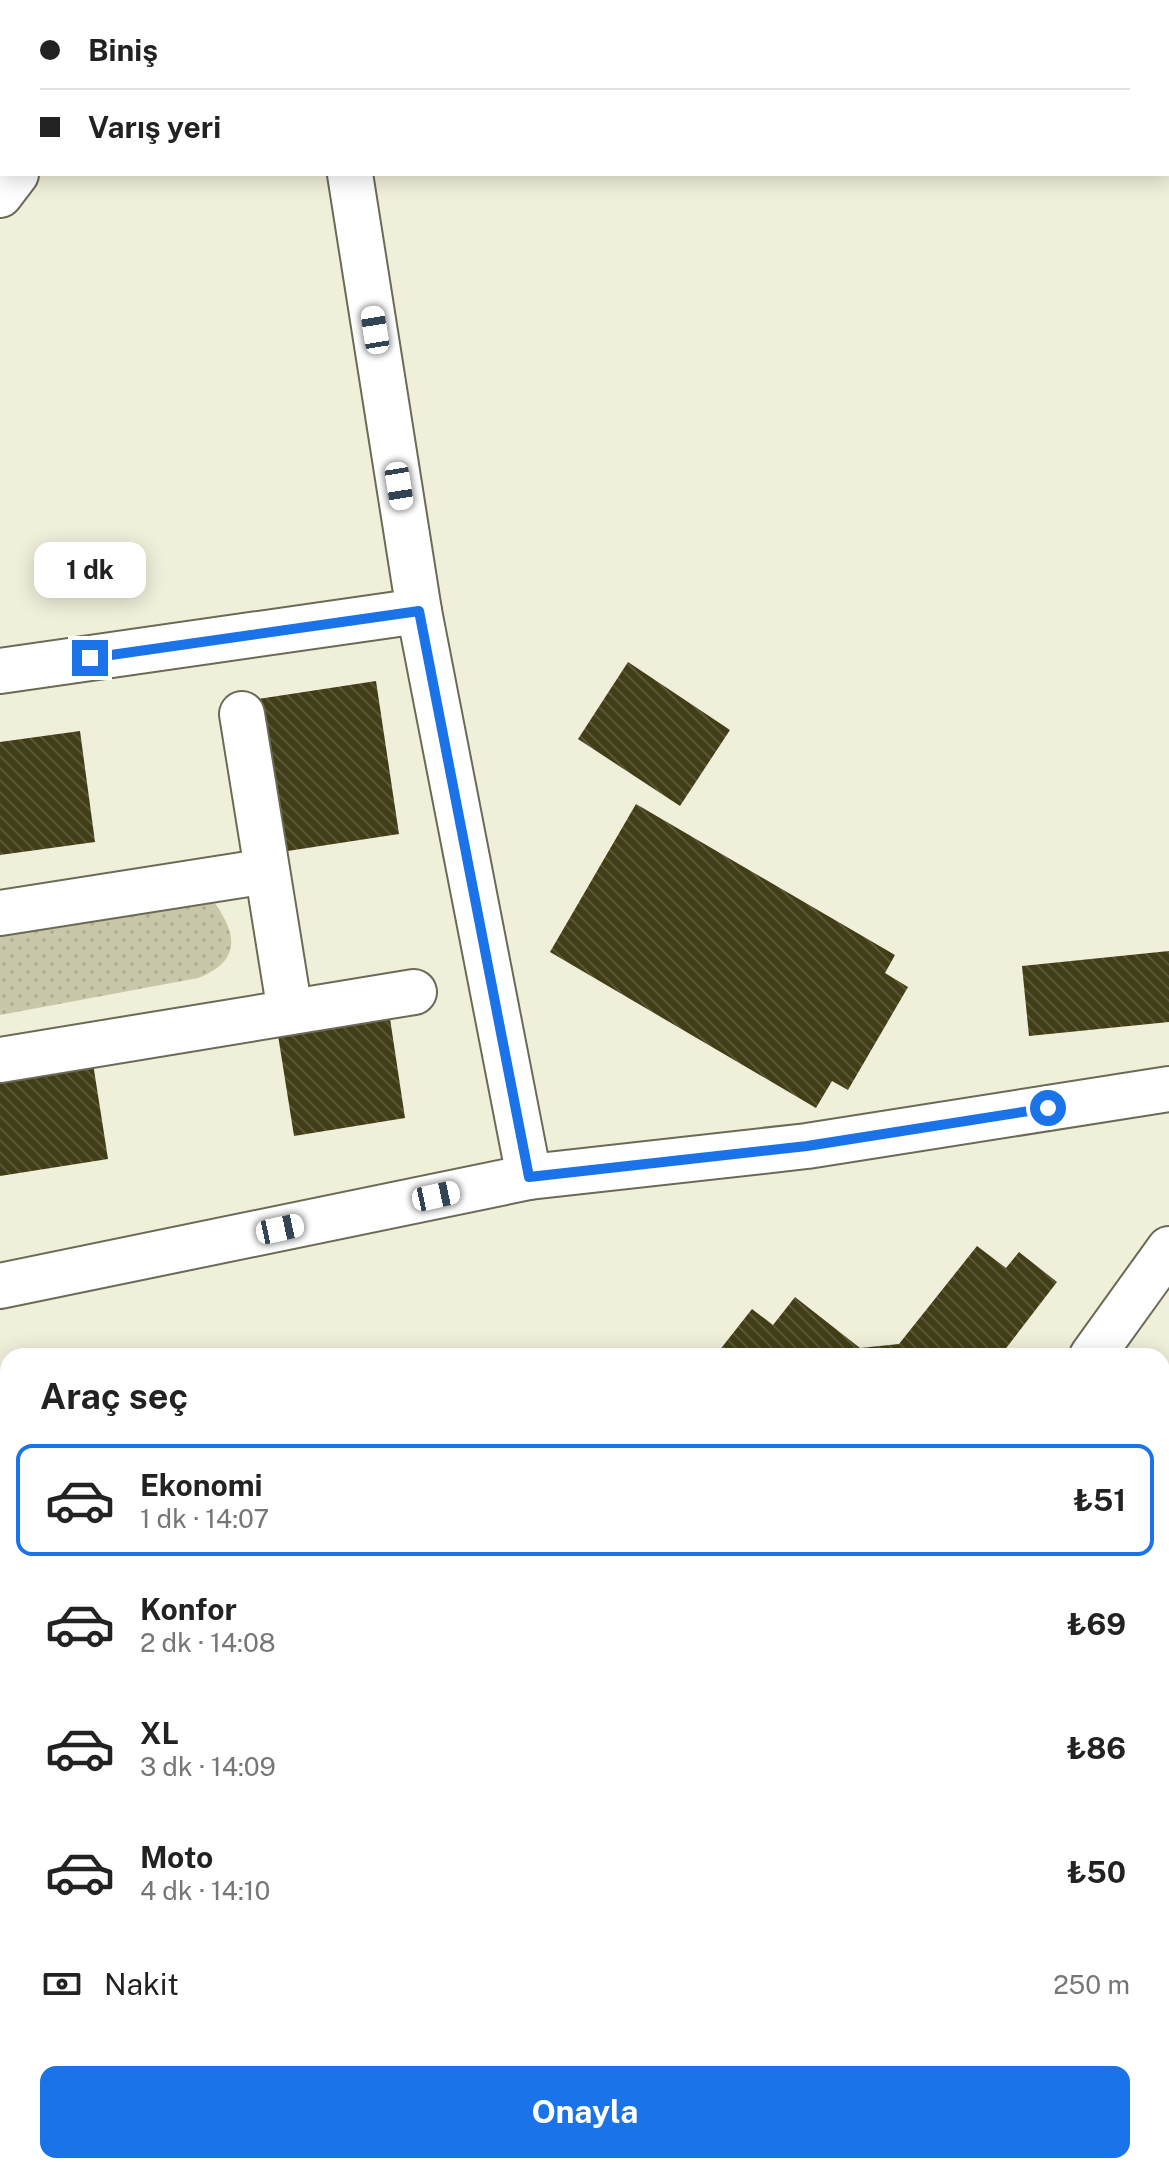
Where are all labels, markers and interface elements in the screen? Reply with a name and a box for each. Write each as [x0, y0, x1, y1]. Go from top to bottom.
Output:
text: Biniş [88, 32, 158, 68]
text: Varış yeri [88, 109, 221, 145]
car [359, 304, 391, 356]
car [383, 460, 415, 512]
callout: 1 dk [34, 542, 146, 598]
text: 1 dk [66, 554, 114, 585]
route end [72, 640, 108, 676]
route start [1030, 1090, 1066, 1126]
car [410, 1179, 462, 1213]
car [254, 1212, 306, 1246]
text: Araç seç [40, 1375, 188, 1417]
icon: car [44, 1464, 116, 1536]
text: Ekonomi [140, 1467, 263, 1503]
text: ₺51 [1073, 1482, 1126, 1518]
text: 1 dk · 14:07 [140, 1503, 269, 1534]
icon: car [44, 1588, 116, 1660]
text: Konfor [140, 1591, 237, 1627]
text: ₺69 [1067, 1606, 1126, 1642]
text: 2 dk · 14:08 [140, 1627, 276, 1658]
icon: car [44, 1712, 116, 1784]
text: XL [140, 1715, 179, 1751]
text: ₺86 [1066, 1730, 1126, 1766]
text: 3 dk · 14:09 [140, 1751, 276, 1782]
icon: car [44, 1836, 116, 1908]
text: Moto [140, 1839, 213, 1875]
text: ₺50 [1067, 1854, 1126, 1890]
text: 4 dk · 14:10 [140, 1875, 270, 1906]
icon: cash [40, 1962, 84, 2006]
text: Nakit [104, 1966, 179, 2002]
text: 250 m [1053, 1969, 1130, 2000]
button: Onayla [40, 2066, 1130, 2158]

